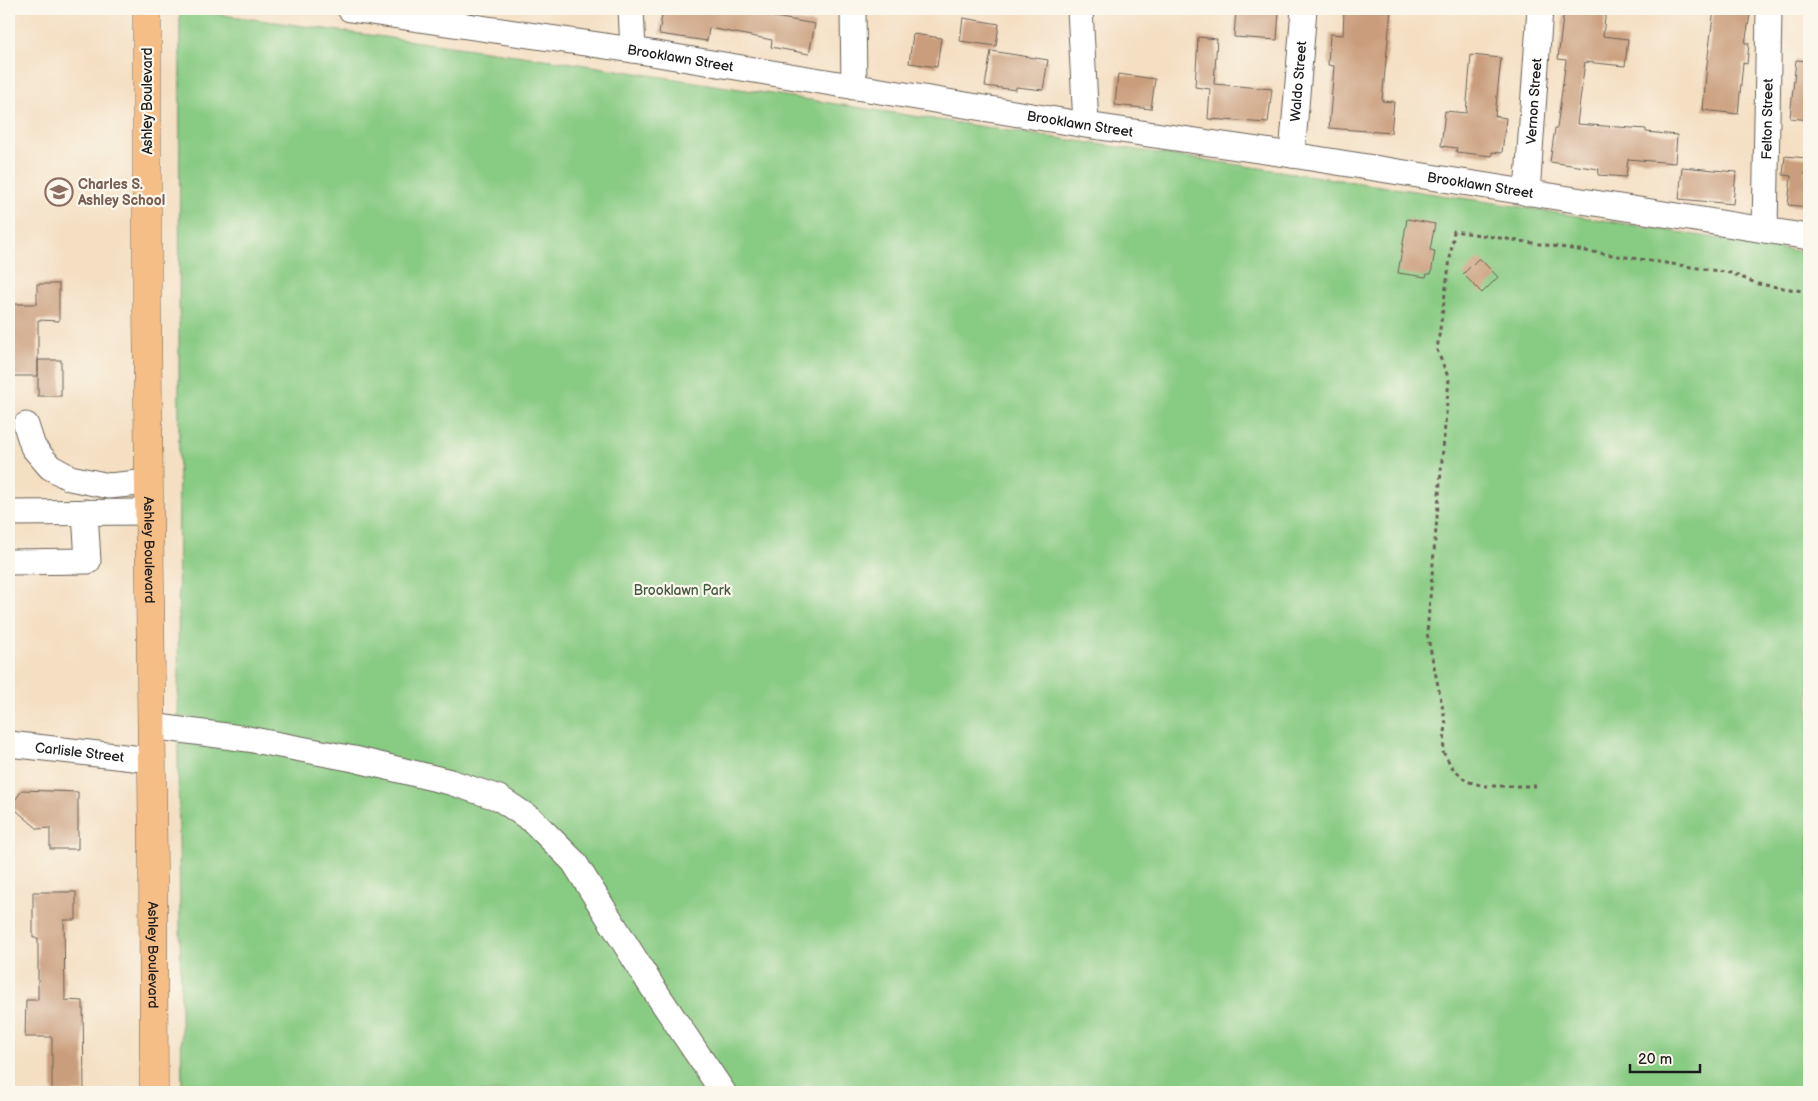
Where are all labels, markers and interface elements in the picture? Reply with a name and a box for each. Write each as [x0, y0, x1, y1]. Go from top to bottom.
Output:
street label: Waldo Street [1287, 40, 1310, 122]
street label: Brooklawn Street [626, 41, 735, 76]
street label: Ashley Boulevard [139, 48, 156, 154]
street label: Vernon Street [1522, 57, 1546, 145]
street label: Felton Street [1758, 78, 1777, 160]
street label: Brooklawn Street [1025, 107, 1135, 141]
street label: Brooklawn Street [1426, 169, 1535, 202]
place label: Charles S. Ashley School [77, 176, 165, 209]
school or university icon: Charles S. Ashley School [44, 177, 74, 207]
street label: Ashley Boulevard [140, 496, 158, 604]
park label: Brooklawn Park [633, 582, 731, 599]
street label: Carlisle Street [34, 739, 126, 766]
street label: Ashley Boulevard [144, 901, 162, 1008]
scale bar [1630, 1041, 1700, 1073]
text: 20 m [1638, 1050, 1672, 1069]

